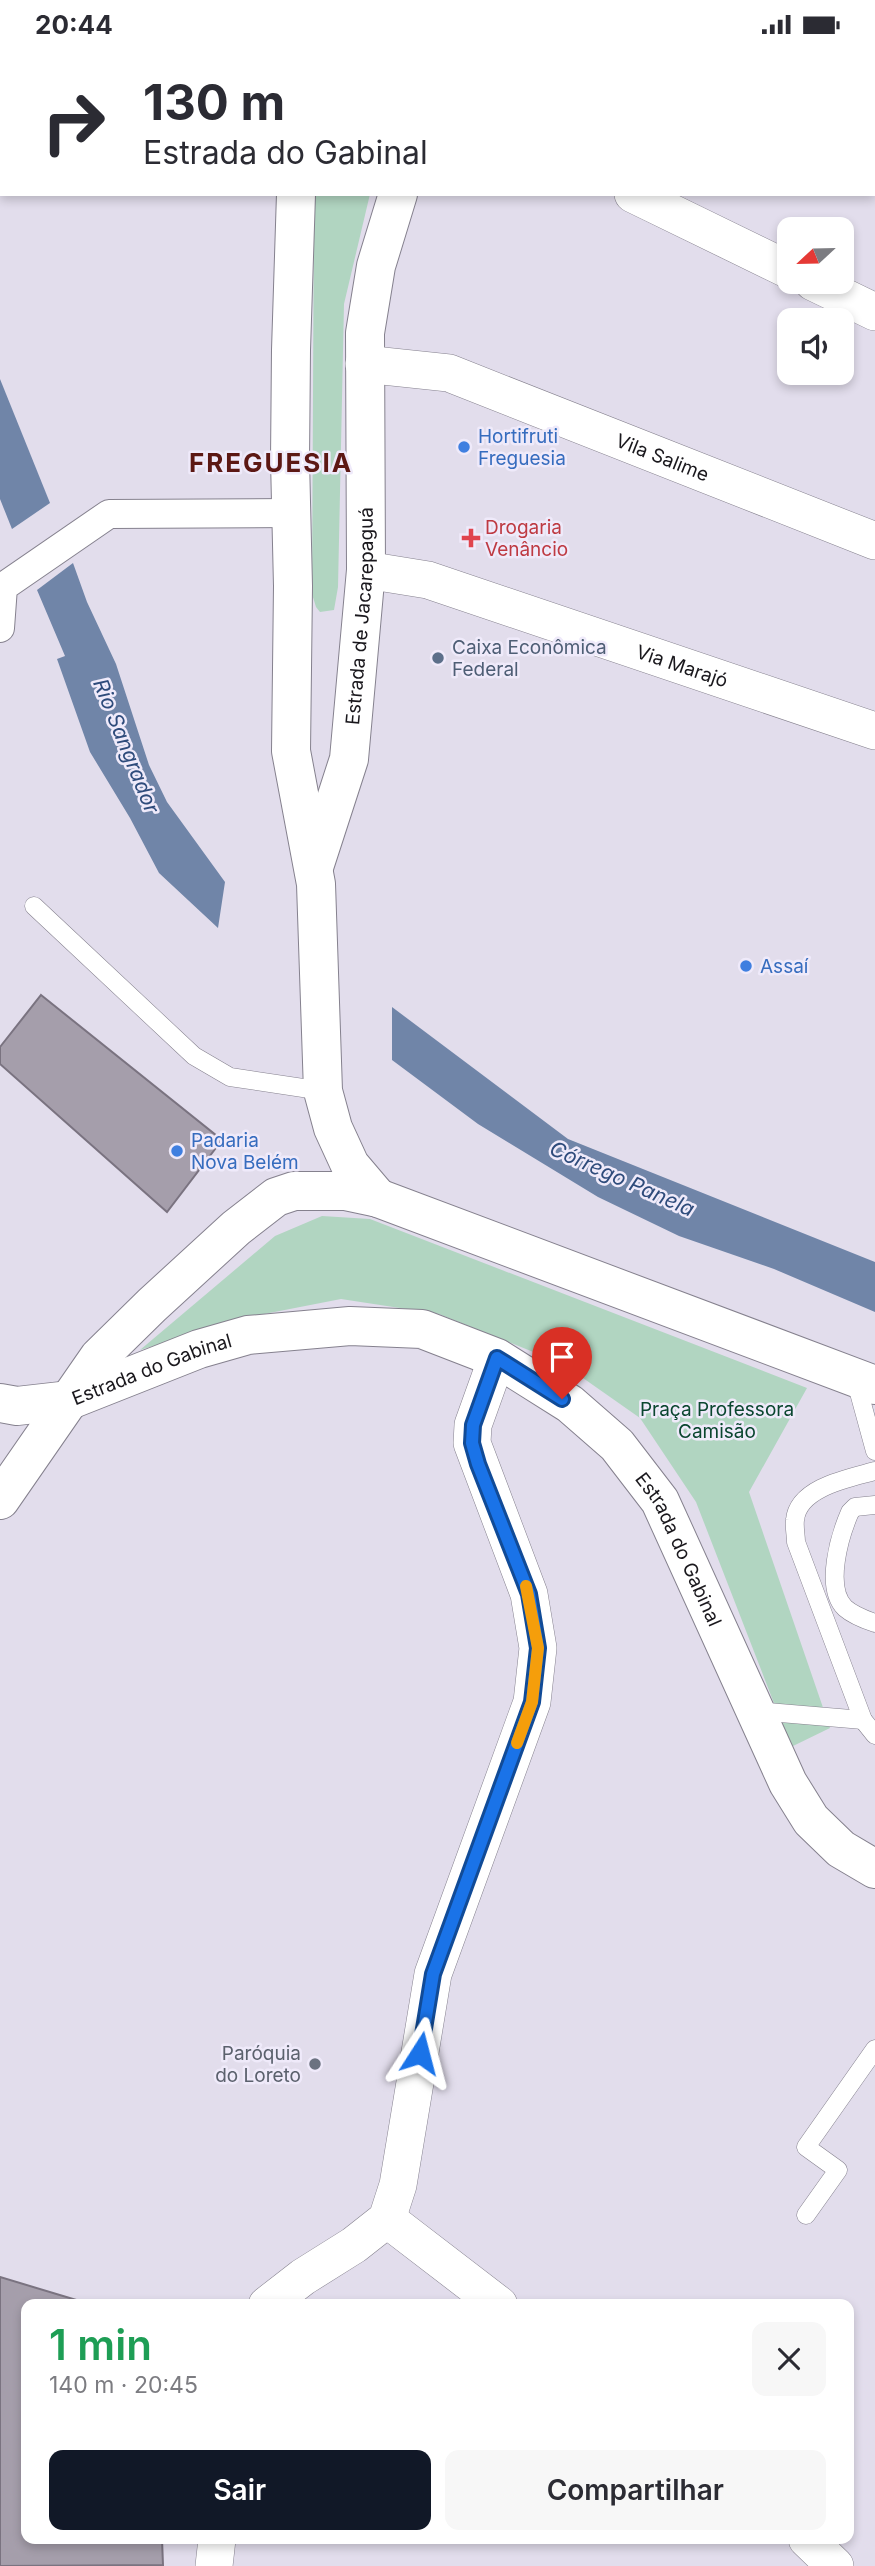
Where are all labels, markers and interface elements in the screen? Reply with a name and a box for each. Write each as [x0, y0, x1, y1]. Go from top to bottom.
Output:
text: 20:44 [35, 9, 113, 40]
text: 130 m [143, 73, 285, 132]
icon: right [28, 77, 119, 168]
text: Estrada do Gabinal [143, 133, 428, 172]
north arrow [777, 217, 854, 294]
map controls [777, 217, 854, 385]
button: sound [777, 308, 854, 385]
place label: Hortifruti Freguesia [478, 425, 566, 470]
street label: Vila Salime [612, 429, 712, 486]
marker: Hortifruti Freguesia [456, 439, 472, 455]
district label: FREGUESIA [189, 447, 353, 478]
street label: Estrada de Jacarepaguá [341, 507, 378, 726]
place label: Drogaria Venâncio [485, 516, 568, 561]
marker: Drogaria Venâncio [463, 530, 479, 546]
place label: Caixa Econômica Federal [452, 636, 607, 681]
street label: Via Marajó [633, 640, 731, 692]
marker: Caixa Econômica Federal [430, 650, 446, 666]
water label: Rio Sangrador [88, 675, 165, 818]
place label: Assaí [760, 955, 809, 978]
marker: Assaí [738, 958, 754, 974]
place label: Padaria Nova Belém [191, 1129, 299, 1174]
water label: Córrego Panela [546, 1135, 699, 1222]
marker: Padaria Nova Belém [169, 1143, 185, 1159]
pin [532, 1327, 592, 1399]
street label: Estrada do Gabinal [69, 1329, 234, 1410]
icon: arrive [543, 1338, 581, 1376]
park label: Praça Professora Camisão [640, 1398, 794, 1443]
street label: Estrada do Gabinal [630, 1468, 726, 1630]
position arrow [383, 2016, 457, 2090]
place label: Paróquia do Loreto [215, 2042, 301, 2087]
marker: Paróquia do Loreto [307, 2056, 323, 2072]
text: 1 min [49, 2319, 152, 2370]
button: close [752, 2322, 826, 2396]
text: 140 m · 20:45 [49, 2371, 198, 2399]
button: Sair [49, 2450, 431, 2530]
button: Compartilhar [445, 2450, 826, 2530]

